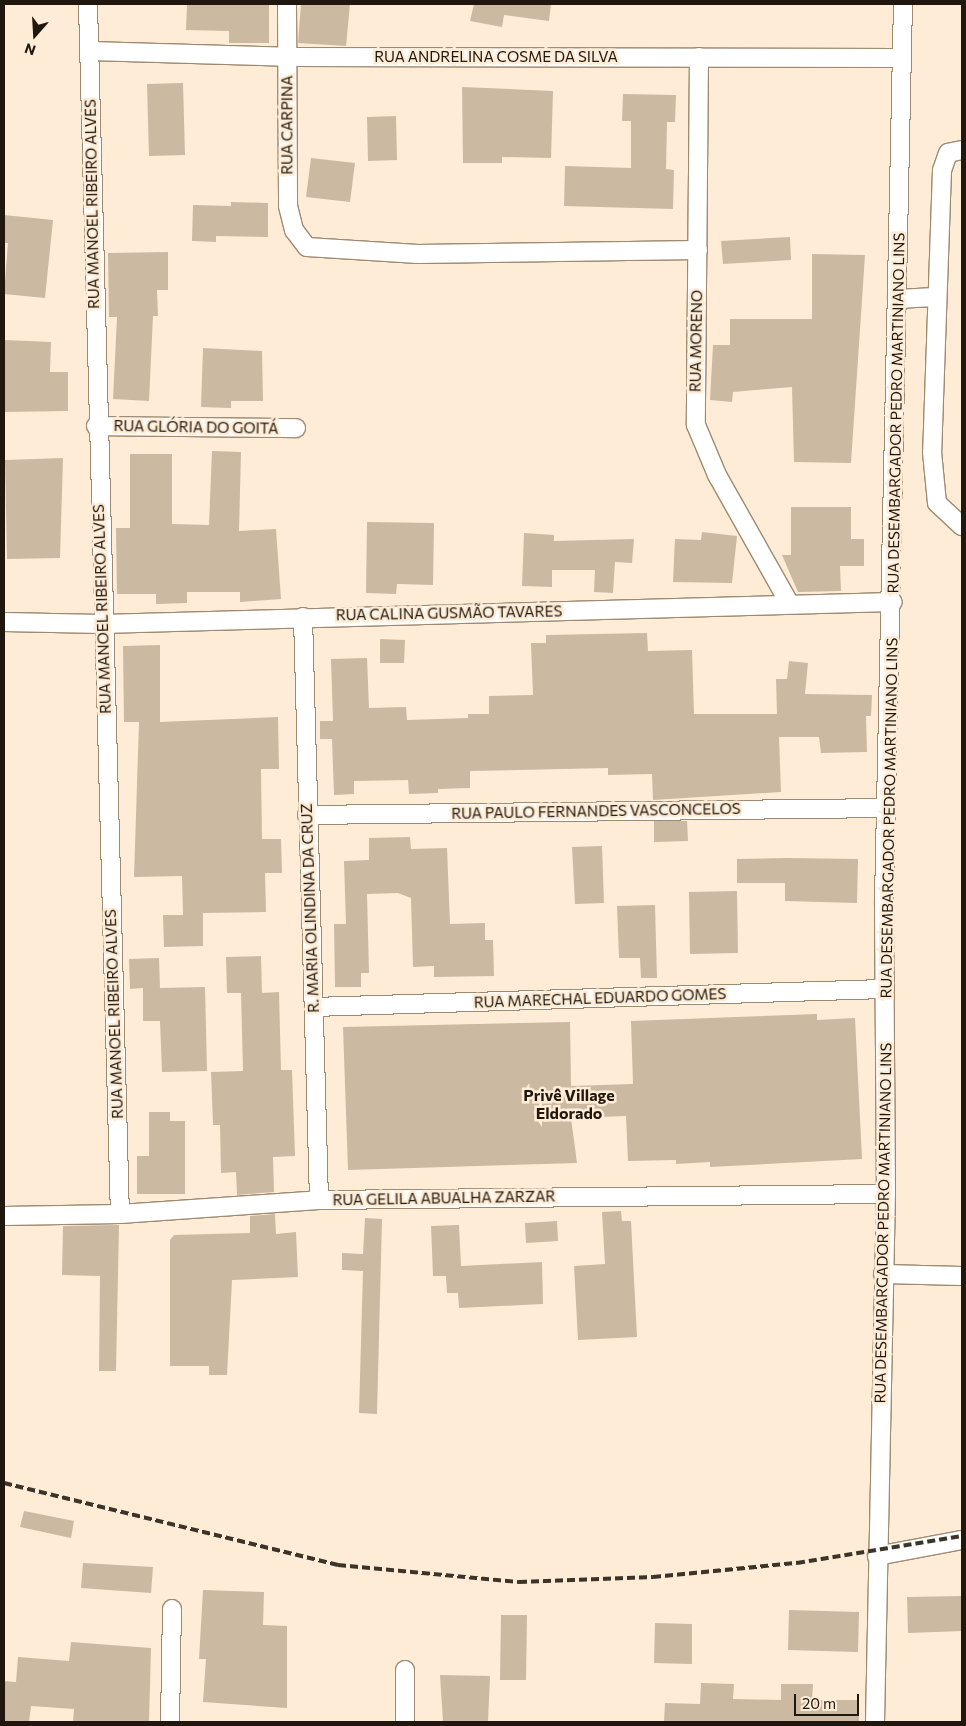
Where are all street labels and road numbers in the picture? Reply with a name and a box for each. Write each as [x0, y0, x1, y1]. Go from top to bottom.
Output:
street label: RUA ANDRELINA COSME DA SILVA [374, 48, 618, 66]
street label: RUA CARPINA [278, 75, 296, 175]
street label: RUA MANOEL RIBEIRO ALVES [81, 99, 103, 309]
street label: RUA DESEMBARGADOR PEDRO MARTINIANO LINS [884, 233, 908, 593]
street label: RUA MORENO [686, 290, 706, 392]
street label: RUA GLÓRIA DO GOITÁ [113, 417, 279, 437]
street label: RUA MANOEL RIBEIRO ALVES [89, 504, 115, 714]
street label: RUA CALINA GUSMÃO TAVARES [336, 602, 562, 624]
street label: RUA DESEMBARGADOR PEDRO MARTINIANO LINS [877, 638, 901, 998]
street label: RUA PAULO FERNANDES VASCONCELOS [451, 799, 741, 823]
street label: R. MARIA OLINDINA DA CRUZ [297, 803, 323, 1013]
street label: RUA MANOEL RIBEIRO ALVES [101, 909, 127, 1119]
street label: RUA MARECHAL EDUARDO GOMES [473, 985, 727, 1011]
street label: RUA DESEMBARGADOR PEDRO MARTINIANO LINS [871, 1043, 895, 1403]
street label: RUA GELILA ABUALHA ZARZAR [332, 1187, 556, 1209]

